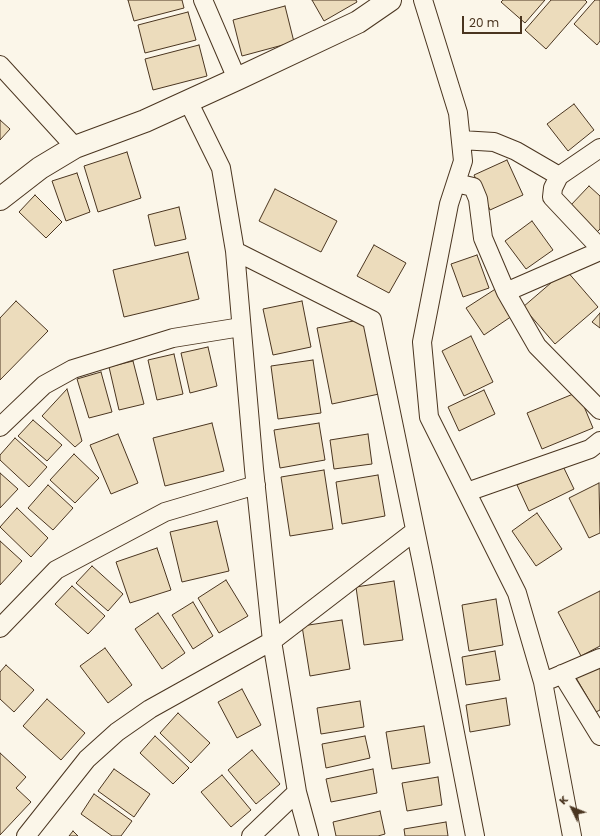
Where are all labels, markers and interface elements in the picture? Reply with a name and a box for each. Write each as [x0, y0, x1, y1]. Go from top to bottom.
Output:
scale bar [464, 8, 524, 34]
text: 20 m [469, 14, 499, 31]
north arrow [552, 788, 592, 828]
text: K [555, 792, 572, 808]

